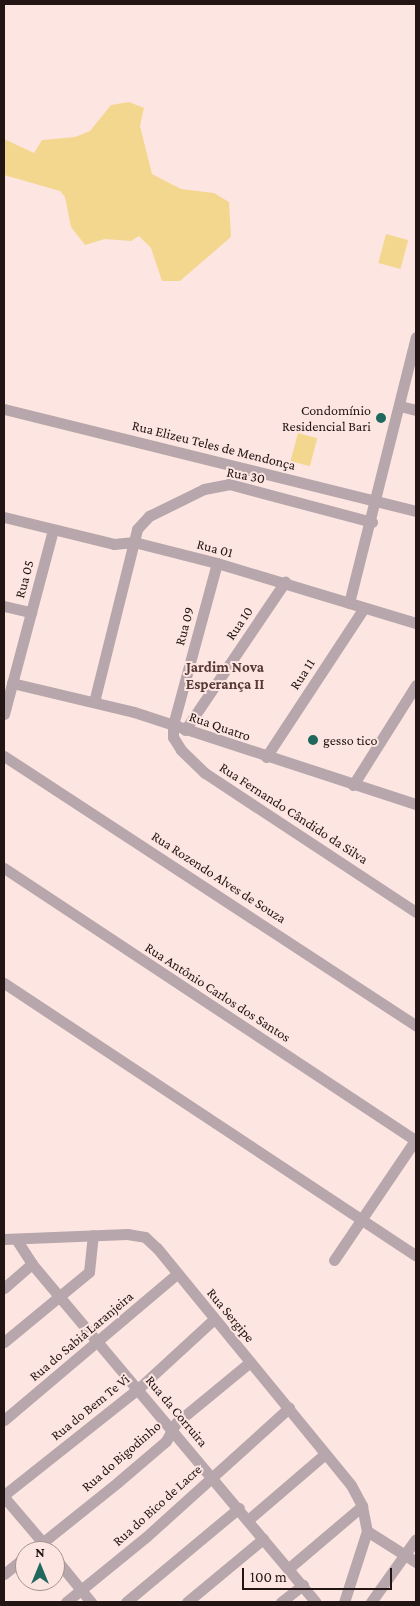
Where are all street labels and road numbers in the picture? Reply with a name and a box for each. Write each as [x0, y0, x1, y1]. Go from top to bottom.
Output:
street label: Rua Elizeu Teles de Mendonça [130, 417, 298, 473]
street label: Rua 30 [225, 463, 267, 487]
street label: Rua 01 [195, 535, 235, 561]
street label: Rua 05 [11, 558, 37, 600]
street label: Rua 10 [222, 603, 256, 643]
street label: Rua 09 [171, 605, 197, 647]
street label: Rua 11 [286, 655, 318, 693]
street label: Rua Quatro [187, 708, 253, 744]
street label: Rua Fernando Cândido da Silva [217, 759, 371, 867]
street label: Rua Rozendo Alves de Souza [149, 827, 289, 927]
street label: Rua Antônio Carlos dos Santos [142, 939, 294, 1045]
street label: Rua Sergipe [204, 1285, 258, 1345]
street label: Rua do Sabiá Laranjeira [26, 1288, 136, 1384]
street label: Rua do Bem Te Vi [47, 1370, 133, 1444]
street label: Rua da Corruira [142, 1372, 212, 1450]
street label: Rua do Bigodinho [78, 1417, 164, 1495]
street label: Rua do Bico de Lacre [109, 1461, 205, 1549]

